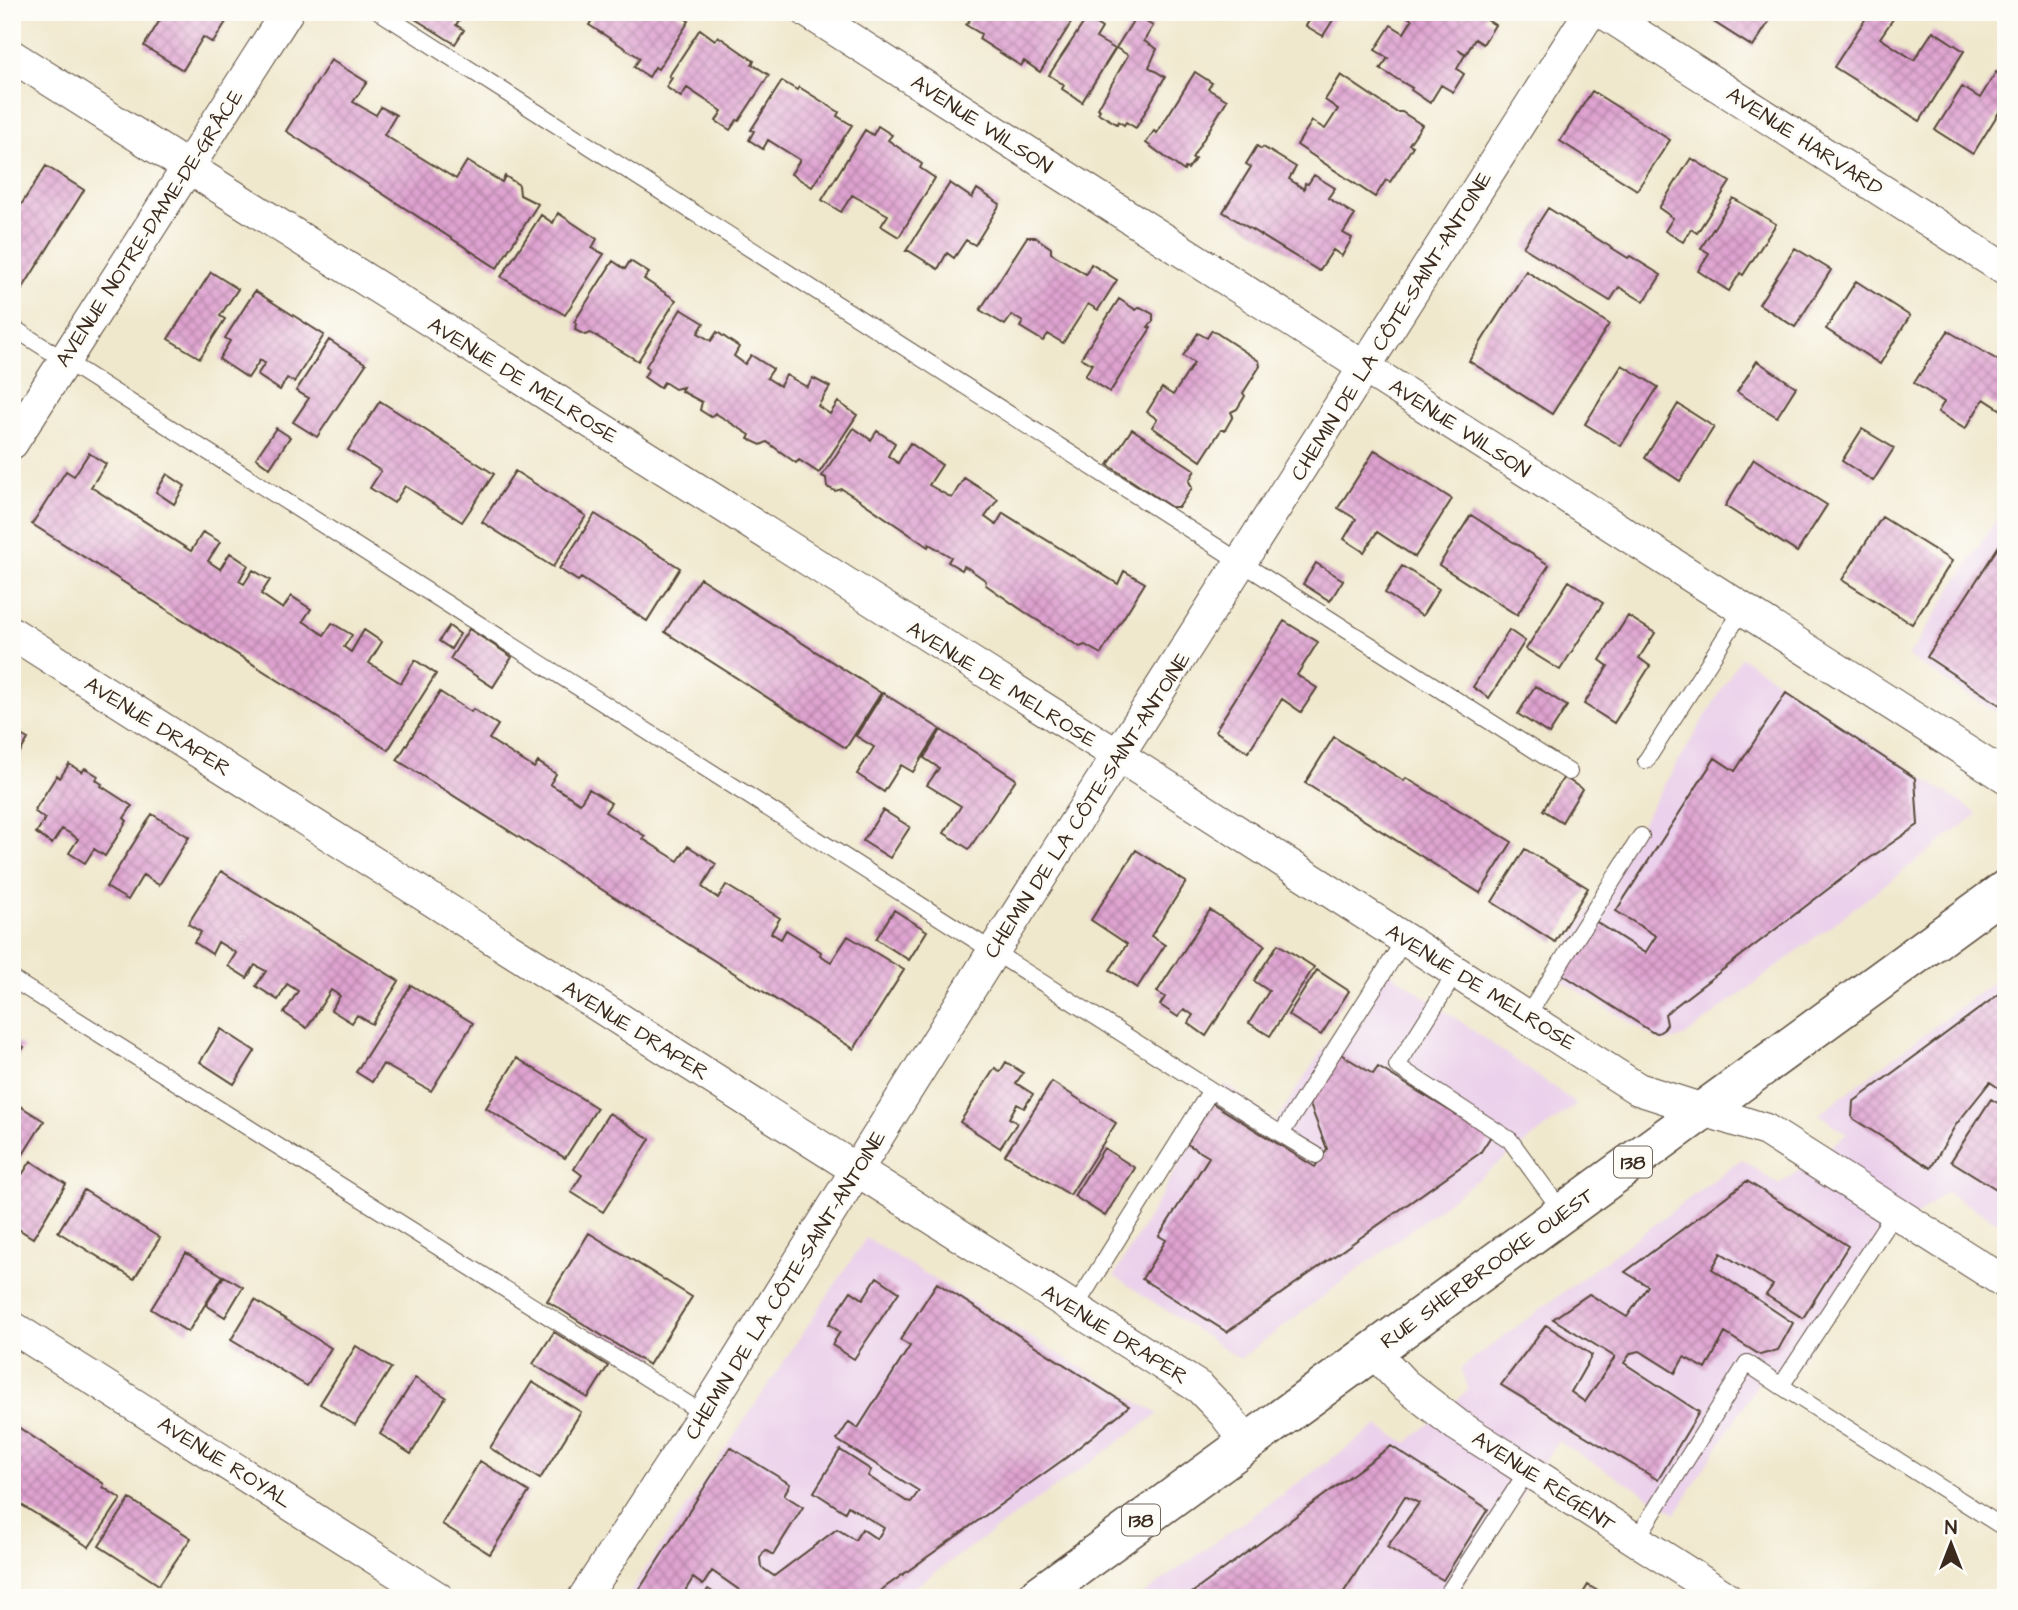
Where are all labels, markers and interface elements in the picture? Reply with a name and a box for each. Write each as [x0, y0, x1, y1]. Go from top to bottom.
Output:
street label: AVENUE WILSON [905, 68, 1058, 181]
street label: AVENUE HARVARD [1721, 80, 1889, 203]
street label: AVENUE NOTRE-DAME-DE-GRÂCE [49, 83, 250, 373]
street label: CHEMIN DE LA CÔTE-SAINT-ANTOINE [1284, 166, 1499, 486]
street label: AVENUE DE MELROSE [422, 310, 624, 451]
street label: AVENUE WILSON [1383, 372, 1536, 485]
street label: AVENUE DE MELROSE [901, 614, 1103, 755]
street label: CHEMIN DE LA CÔTE-SAINT-ANTOINE [977, 646, 1198, 964]
street label: AVENUE DRAPER [79, 670, 237, 783]
street label: AVENUE DE MELROSE [1380, 917, 1582, 1058]
street label: AVENUE DRAPER [557, 974, 715, 1087]
street label: CHEMIN DE LA CÔTE-SAINT-ANTOINE [678, 1125, 893, 1445]
road number: 138 [1614, 1146, 1652, 1178]
street label: RUE SHERBROOKE OUEST [1375, 1180, 1601, 1356]
street label: AVENUE DRAPER [1036, 1278, 1194, 1391]
street label: AVENUE ROYAL [152, 1410, 298, 1516]
street label: AVENUE REGENT [1466, 1424, 1622, 1539]
road number: 138 [1122, 1504, 1160, 1536]
north arrow [1916, 1508, 1986, 1578]
text: N [1945, 1515, 1957, 1542]

